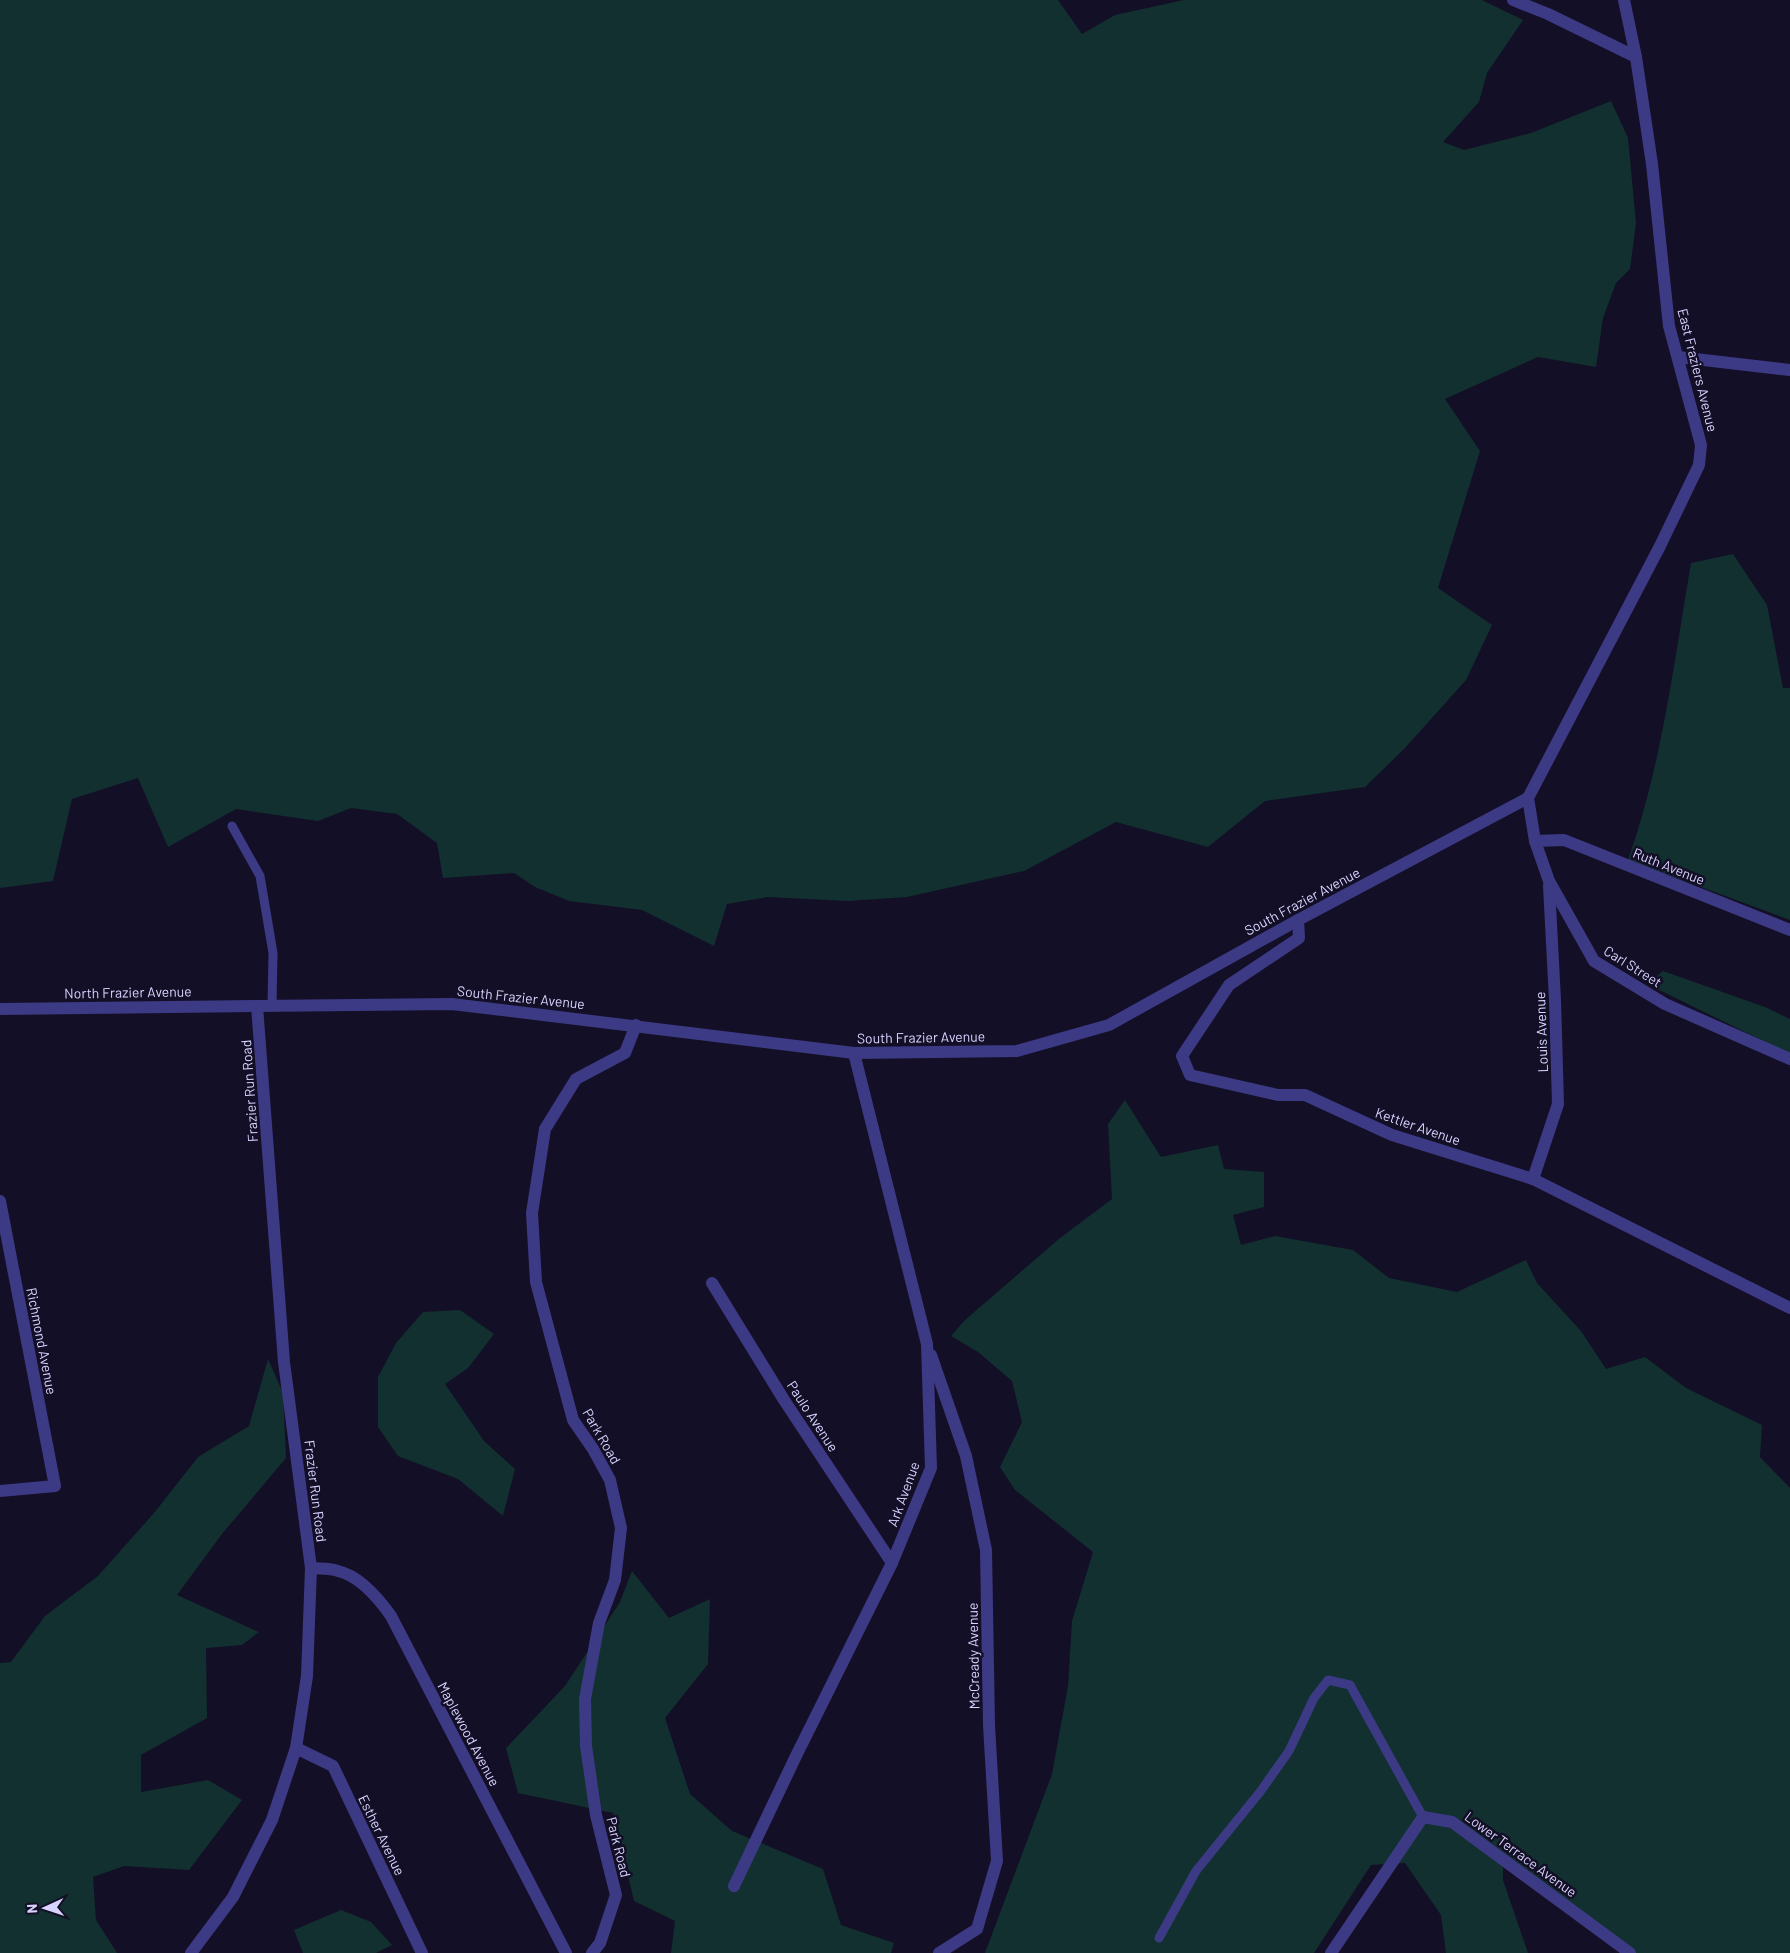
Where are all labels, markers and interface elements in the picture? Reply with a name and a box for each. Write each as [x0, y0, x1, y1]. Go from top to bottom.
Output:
street label: East Fraziers Avenue [1674, 307, 1722, 433]
street label: Ruth Avenue [1631, 844, 1707, 888]
street label: South Frazier Avenue [1241, 863, 1363, 939]
street label: Carl Street [1601, 942, 1665, 990]
street label: North Frazier Avenue [64, 982, 192, 1002]
street label: South Frazier Avenue [456, 982, 586, 1012]
street label: Louis Avenue [1531, 991, 1551, 1073]
street label: South Frazier Avenue [857, 1027, 985, 1047]
street label: Frazier Run Road [237, 1039, 261, 1143]
street label: Kettler Avenue [1373, 1103, 1463, 1149]
street label: Richmond Avenue [23, 1286, 61, 1396]
street label: Paulo Avenue [784, 1377, 842, 1455]
street label: Park Road [579, 1405, 625, 1467]
street label: Frazier Run Road [301, 1439, 331, 1543]
street label: Ark Avenue [883, 1459, 923, 1529]
street label: McCready Avenue [964, 1602, 982, 1710]
street label: Maplewood Avenue [434, 1679, 504, 1789]
street label: Esther Avenue [355, 1792, 409, 1878]
street label: Lower Terrace Avenue [1462, 1808, 1580, 1900]
street label: Park Road [603, 1815, 635, 1879]
north arrow [20, 1883, 70, 1933]
text: N [23, 1904, 40, 1914]

